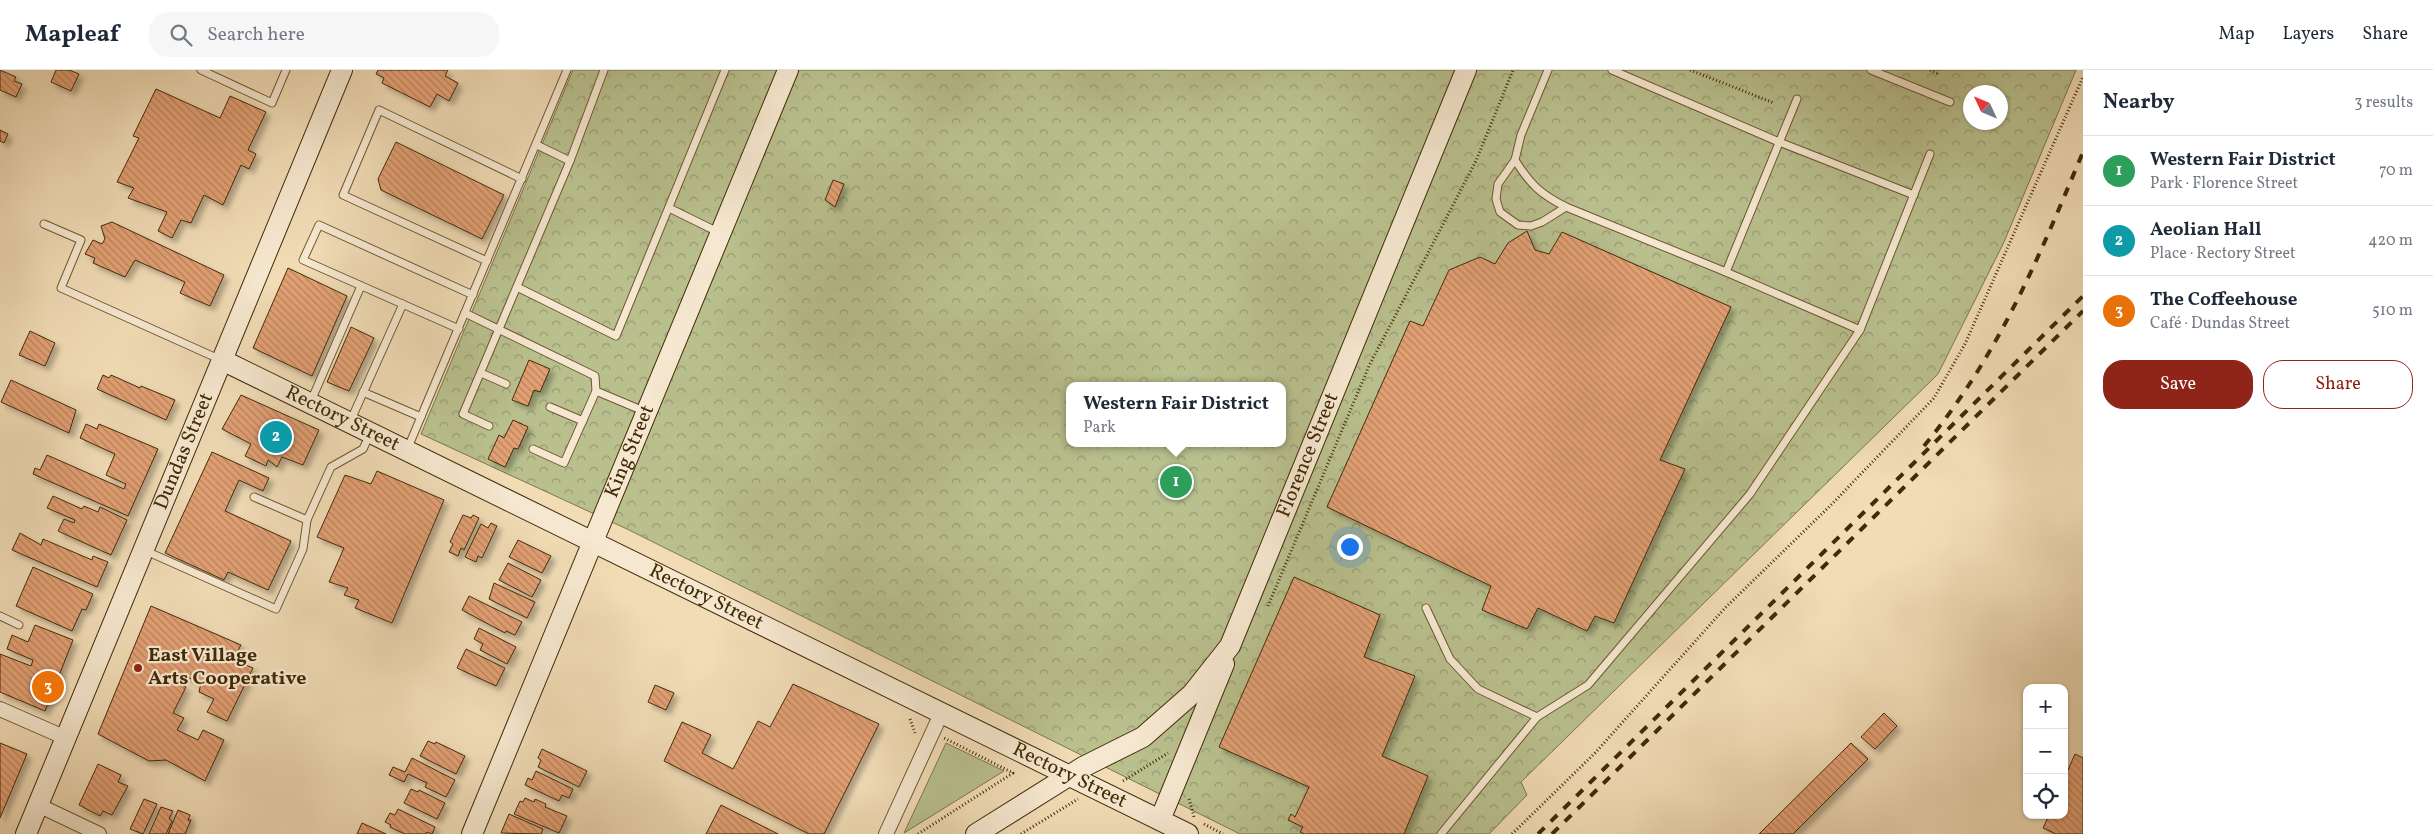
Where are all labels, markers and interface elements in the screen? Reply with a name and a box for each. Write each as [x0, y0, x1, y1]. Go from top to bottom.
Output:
search box [149, 12, 499, 57]
text: Mapleaf [25, 18, 119, 52]
icon: search [167, 21, 195, 49]
text: Search here [207, 22, 305, 48]
text: Map [2218, 22, 2254, 47]
text: Layers [2282, 22, 2334, 47]
text: Share [2362, 22, 2408, 47]
north arrow [1963, 85, 2008, 130]
text: Nearby [2103, 88, 2174, 117]
text: 3 results [2354, 92, 2413, 114]
text: Western Fair District [2150, 147, 2336, 173]
text: 1 [2116, 160, 2122, 182]
text: 70 m [2379, 160, 2413, 182]
text: Park · Florence Street [2150, 173, 2298, 195]
text: Aeolian Hall [2150, 217, 2261, 243]
text: 2 [2115, 230, 2123, 252]
text: 420 m [2368, 230, 2413, 252]
text: Place · Rectory Street [2150, 243, 2296, 265]
text: The Coffeehouse [2150, 287, 2297, 313]
text: 3 [2115, 300, 2123, 322]
text: 510 m [2372, 300, 2413, 322]
text: Café · Dundas Street [2150, 313, 2290, 335]
button: Save [2103, 360, 2253, 409]
button: Share [2263, 360, 2413, 409]
street label: Rectory Street [280, 379, 404, 459]
popup [1066, 382, 1286, 447]
street label: Florence Street [1270, 388, 1346, 522]
street label: Dundas Street [148, 389, 221, 514]
text: Western Fair District [1083, 391, 1269, 417]
street label: King Street [599, 401, 662, 502]
text: Park [1083, 417, 1116, 439]
pin: 2 [260, 418, 292, 456]
pin: 1 [1160, 463, 1192, 501]
your location [1337, 534, 1363, 560]
street label: Rectory Street [644, 557, 768, 637]
place label: East Village Arts Cooperative [148, 642, 307, 693]
marker: East Village Arts Cooperative [132, 662, 144, 674]
pin: 3 [32, 668, 64, 706]
map controls [2023, 684, 2068, 819]
button: + [2023, 684, 2068, 729]
button: − [2023, 729, 2068, 774]
street label: Rectory Street [1008, 736, 1131, 816]
button: locate [2023, 774, 2068, 819]

